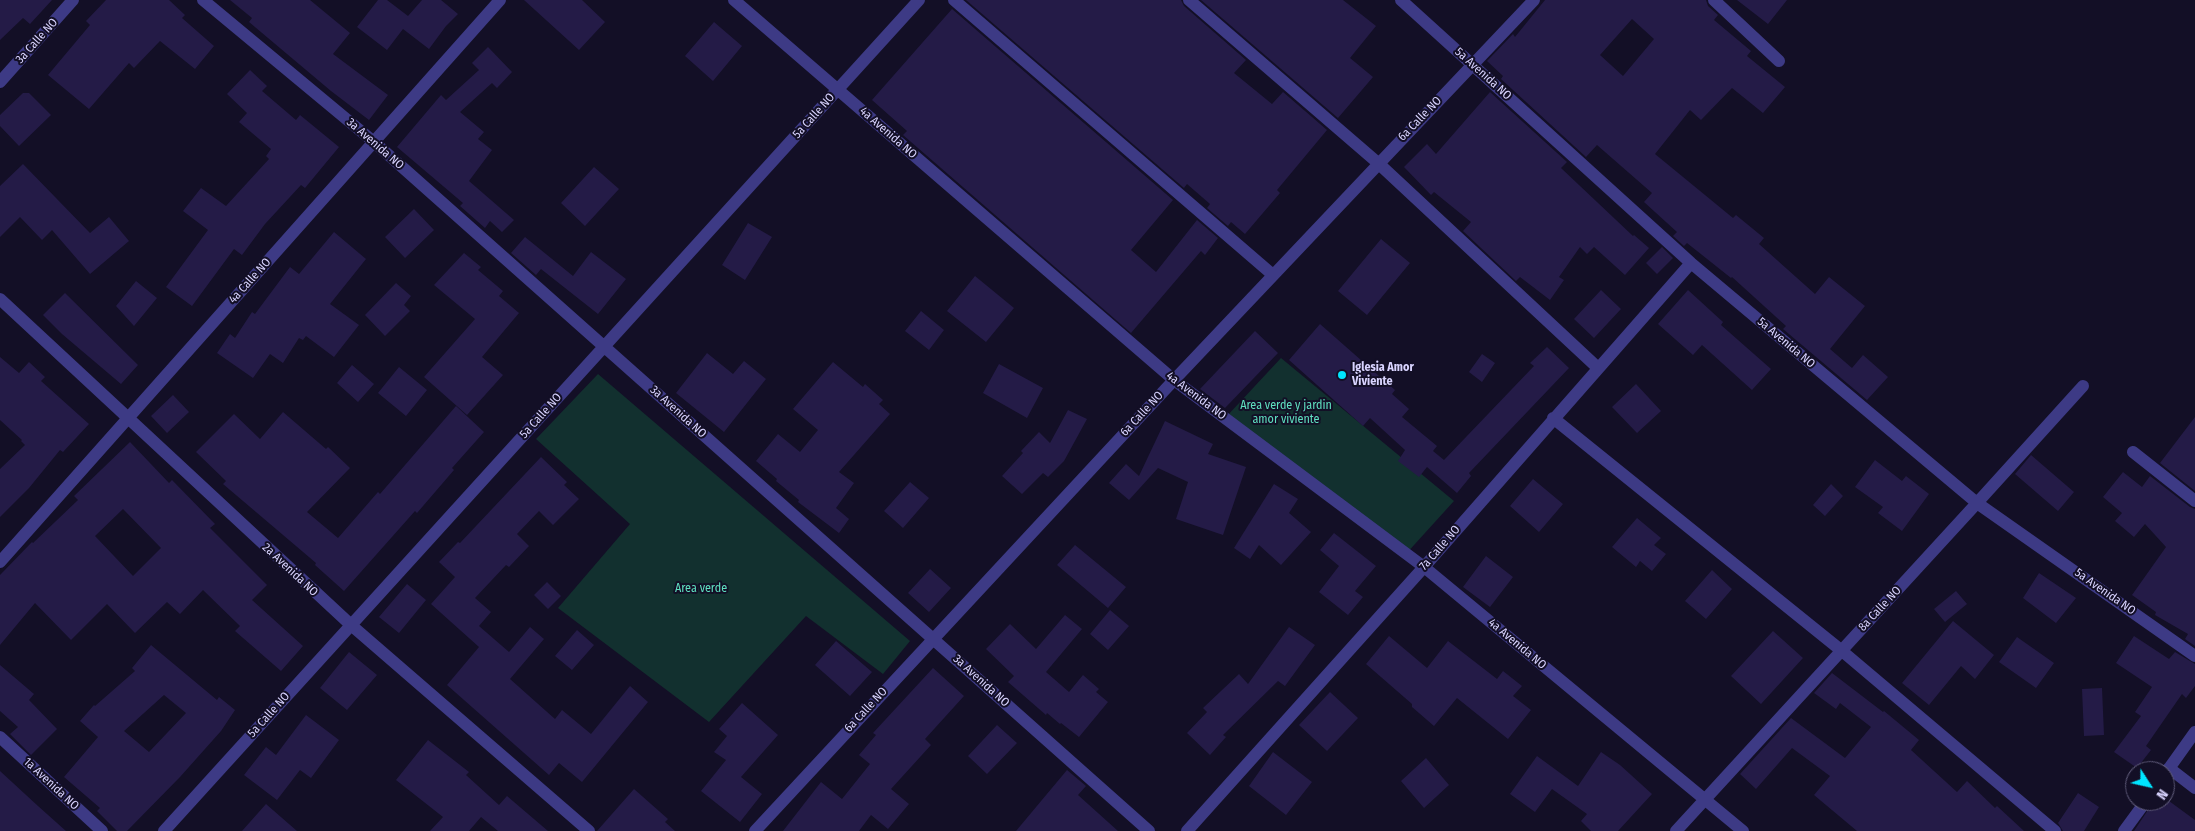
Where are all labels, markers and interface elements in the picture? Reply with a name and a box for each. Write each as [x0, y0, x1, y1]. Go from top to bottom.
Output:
street label: 3a Calle NO [13, 15, 61, 67]
street label: 5a Avenida NO [1452, 45, 1514, 103]
street label: 5a Calle NO [790, 90, 838, 142]
street label: 6a Calle NO [1395, 94, 1445, 144]
street label: 4a Avenida NO [856, 104, 920, 162]
street label: 3a Avenida NO [344, 115, 406, 173]
street label: 4a Calle NO [226, 255, 274, 307]
street label: 5a Avenida NO [1754, 315, 1818, 371]
place label: Iglesia Amor Viviente [1352, 361, 1414, 389]
street label: 4a Avenida NO [1163, 369, 1229, 423]
marker: Iglesia Amor Viviente [1336, 369, 1348, 381]
street label: 3a Avenida NO [647, 383, 709, 441]
street label: 6a Calle NO [1118, 389, 1166, 439]
street label: 5a Calle NO [517, 390, 565, 442]
park label: Area verde y jardin amor viviente [1240, 399, 1332, 427]
street label: 7a Calle NO [1417, 523, 1463, 573]
street label: 2a Avenida NO [259, 541, 321, 599]
street label: 5a Avenida NO [2072, 566, 2138, 618]
park label: Area verde [675, 582, 727, 596]
street label: 8a Calle NO [1856, 584, 1904, 634]
street label: 4a Avenida NO [1485, 616, 1549, 672]
street label: 3a Avenida NO [950, 652, 1012, 710]
street label: 6a Calle NO [842, 685, 890, 735]
street label: 5a Calle NO [245, 689, 293, 741]
street label: 1a Avenida NO [20, 755, 82, 813]
north arrow [2125, 761, 2175, 811]
text: N [2153, 786, 2171, 803]

